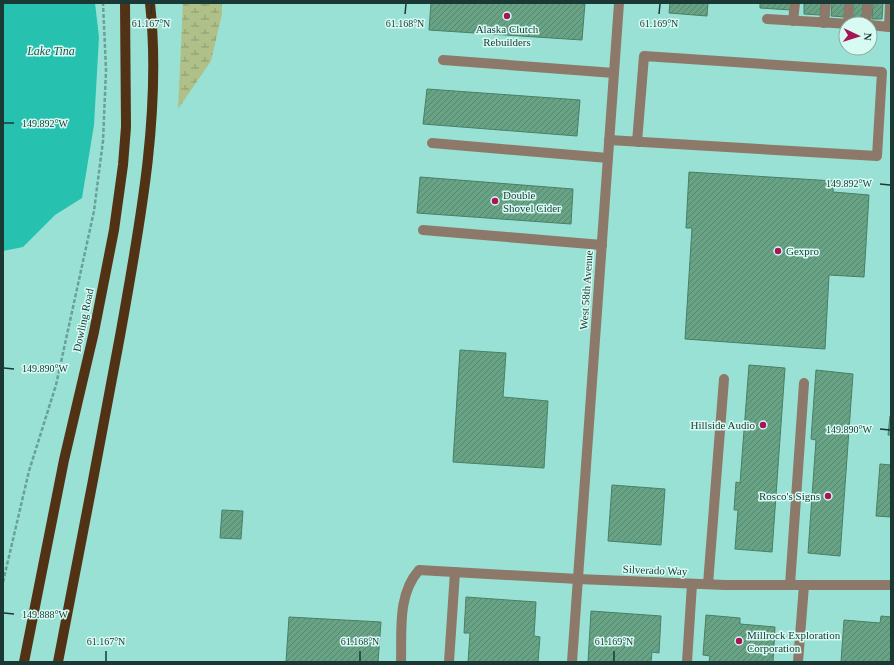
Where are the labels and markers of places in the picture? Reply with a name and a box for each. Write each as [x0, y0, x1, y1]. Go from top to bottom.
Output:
marker: Alaska Clutch Rebuilders [502, 11, 512, 21]
place label: Alaska Clutch Rebuilders [476, 23, 539, 48]
place label: Double Shovel Cider [503, 189, 561, 214]
marker: Double Shovel Cider [490, 196, 500, 206]
place label: Gexpro [786, 245, 819, 257]
marker: Gexpro [773, 246, 783, 256]
place label: Hillside Audio [691, 419, 755, 431]
marker: Hillside Audio [758, 420, 768, 430]
place label: Rosco's Signs [759, 490, 820, 502]
marker: Rosco's Signs [823, 491, 833, 501]
place label: Millrock Exploration Corporation [747, 629, 841, 654]
marker: Millrock Exploration Corporation [734, 636, 744, 646]

